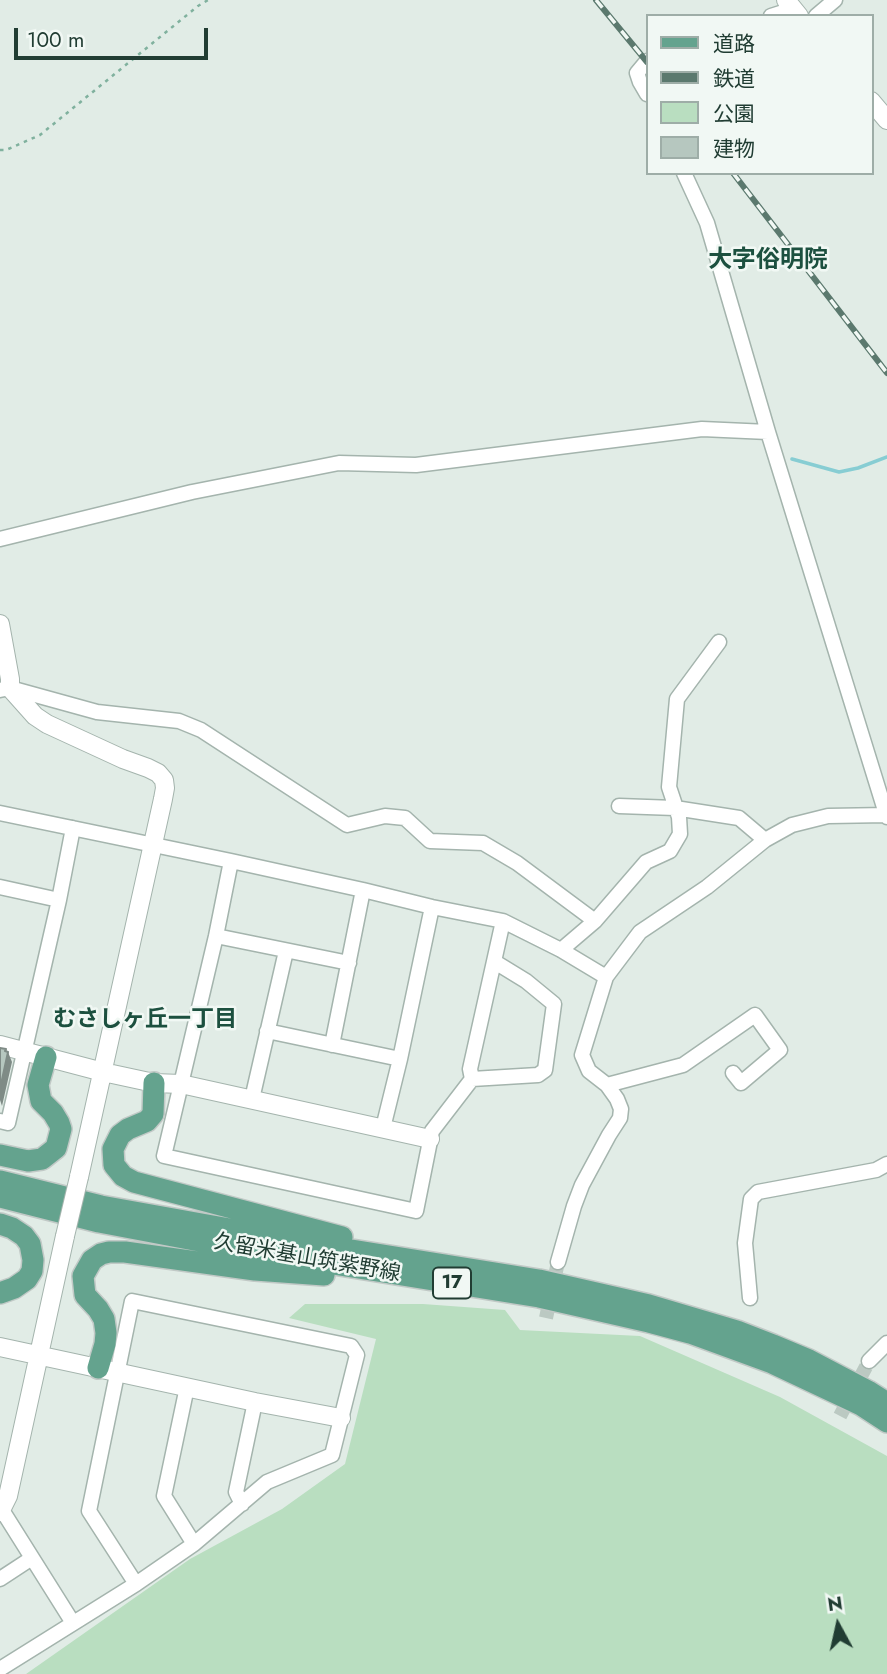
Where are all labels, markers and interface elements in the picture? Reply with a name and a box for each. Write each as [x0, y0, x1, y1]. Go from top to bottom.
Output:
scale bar [18, 14, 212, 58]
legend [646, 14, 873, 175]
text: 100 m [27, 25, 84, 55]
text: 道路 [713, 29, 755, 59]
text: 鉄道 [713, 64, 755, 94]
text: 公園 [713, 99, 755, 129]
text: 建物 [713, 134, 755, 164]
district label: 大字俗明院 [708, 247, 828, 275]
district label: むさしヶ丘一丁目 [53, 1006, 237, 1034]
street label: 久留米基山筑紫野線 [212, 1230, 402, 1288]
road number: 17 [433, 1268, 471, 1298]
text: N [826, 1589, 844, 1618]
north arrow [803, 1590, 873, 1660]

